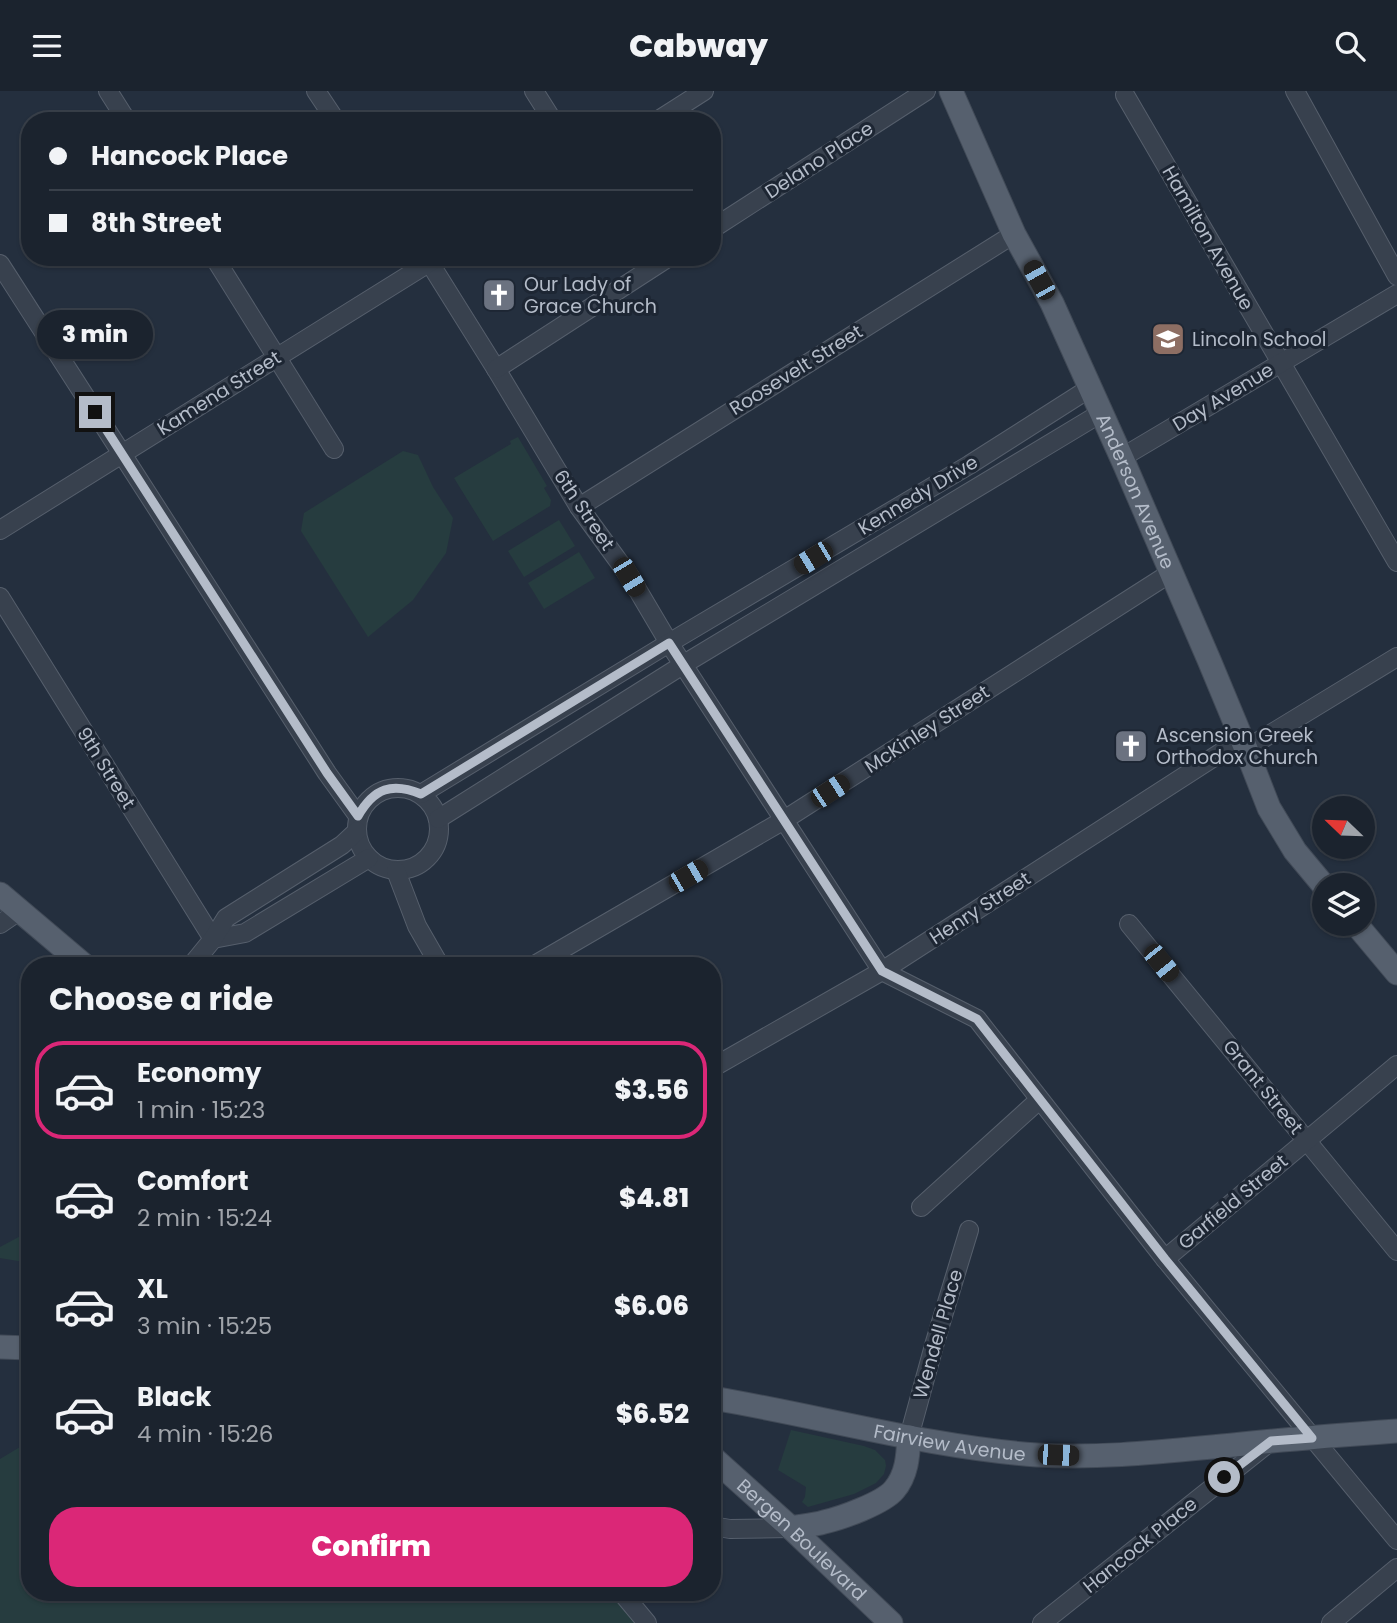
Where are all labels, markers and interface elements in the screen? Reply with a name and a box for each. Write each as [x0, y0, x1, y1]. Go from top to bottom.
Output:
text: Cabway [629, 23, 768, 68]
icon: menu [28, 27, 66, 65]
icon: search [1331, 27, 1369, 65]
street label: Delano Place [760, 115, 878, 205]
text: Hancock Place [91, 138, 288, 174]
street label: Hamilton Avenue [1156, 161, 1260, 315]
text: 8th Street [91, 205, 222, 241]
car [1020, 257, 1059, 303]
place label: Our Lady of Grace Church [524, 271, 657, 320]
church icon: Our Lady of Grace Church [480, 276, 518, 314]
callout: 3 min [37, 310, 153, 359]
text: 3 min [62, 318, 128, 350]
street label: Roosevelt Street [724, 318, 868, 422]
school or university icon: Lincoln School [1149, 320, 1187, 358]
place label: Lincoln School [1192, 326, 1326, 353]
street label: Kamena Street [152, 344, 286, 442]
street label: Day Avenue [1167, 356, 1279, 438]
route end [79, 396, 111, 428]
street label: Anderson Avenue [1090, 409, 1182, 573]
street label: Kennedy Drive [853, 449, 983, 541]
street label: 6th Street [547, 464, 621, 556]
car [790, 538, 837, 578]
car [610, 554, 649, 600]
street label: McKinley Street [859, 678, 995, 780]
street label: 9th Street [70, 722, 142, 814]
place label: Ascension Greek Orthodox Church [1156, 722, 1318, 771]
church icon: Ascension Greek Orthodox Church [1112, 727, 1150, 765]
car [807, 771, 854, 811]
north arrow [1312, 796, 1376, 859]
map controls [1312, 796, 1375, 936]
car [665, 856, 712, 896]
street label: Henry Street [924, 865, 1036, 951]
button: layers [1312, 873, 1375, 936]
car [1140, 940, 1183, 986]
text: Choose a ride [49, 976, 273, 1021]
street label: Grant Street [1216, 1034, 1310, 1140]
text: Economy [137, 1055, 261, 1091]
icon: car [53, 1059, 116, 1122]
text: $3.56 [615, 1072, 689, 1108]
text: 1 min · 15:23 [137, 1094, 265, 1126]
street label: Garfield Street [1172, 1148, 1294, 1256]
text: Comfort [137, 1163, 249, 1199]
icon: car [53, 1167, 116, 1230]
text: $4.81 [619, 1180, 689, 1216]
text: 2 min · 15:24 [137, 1202, 272, 1234]
street label: Wendell Place [907, 1266, 969, 1402]
text: XL [137, 1271, 168, 1307]
icon: car [53, 1275, 116, 1338]
text: $6.06 [614, 1288, 689, 1324]
text: 3 min · 15:25 [137, 1310, 272, 1342]
text: Black [137, 1379, 211, 1415]
icon: car [53, 1383, 116, 1446]
text: $6.52 [616, 1396, 689, 1432]
street label: Fairview Avenue [871, 1417, 1027, 1468]
text: 4 min · 15:26 [137, 1418, 273, 1450]
car [1037, 1444, 1080, 1466]
route start [1208, 1461, 1240, 1493]
street label: Bergen Boulevard [731, 1472, 873, 1607]
street label: Hancock Place [1077, 1490, 1203, 1600]
button: Confirm [49, 1507, 693, 1587]

